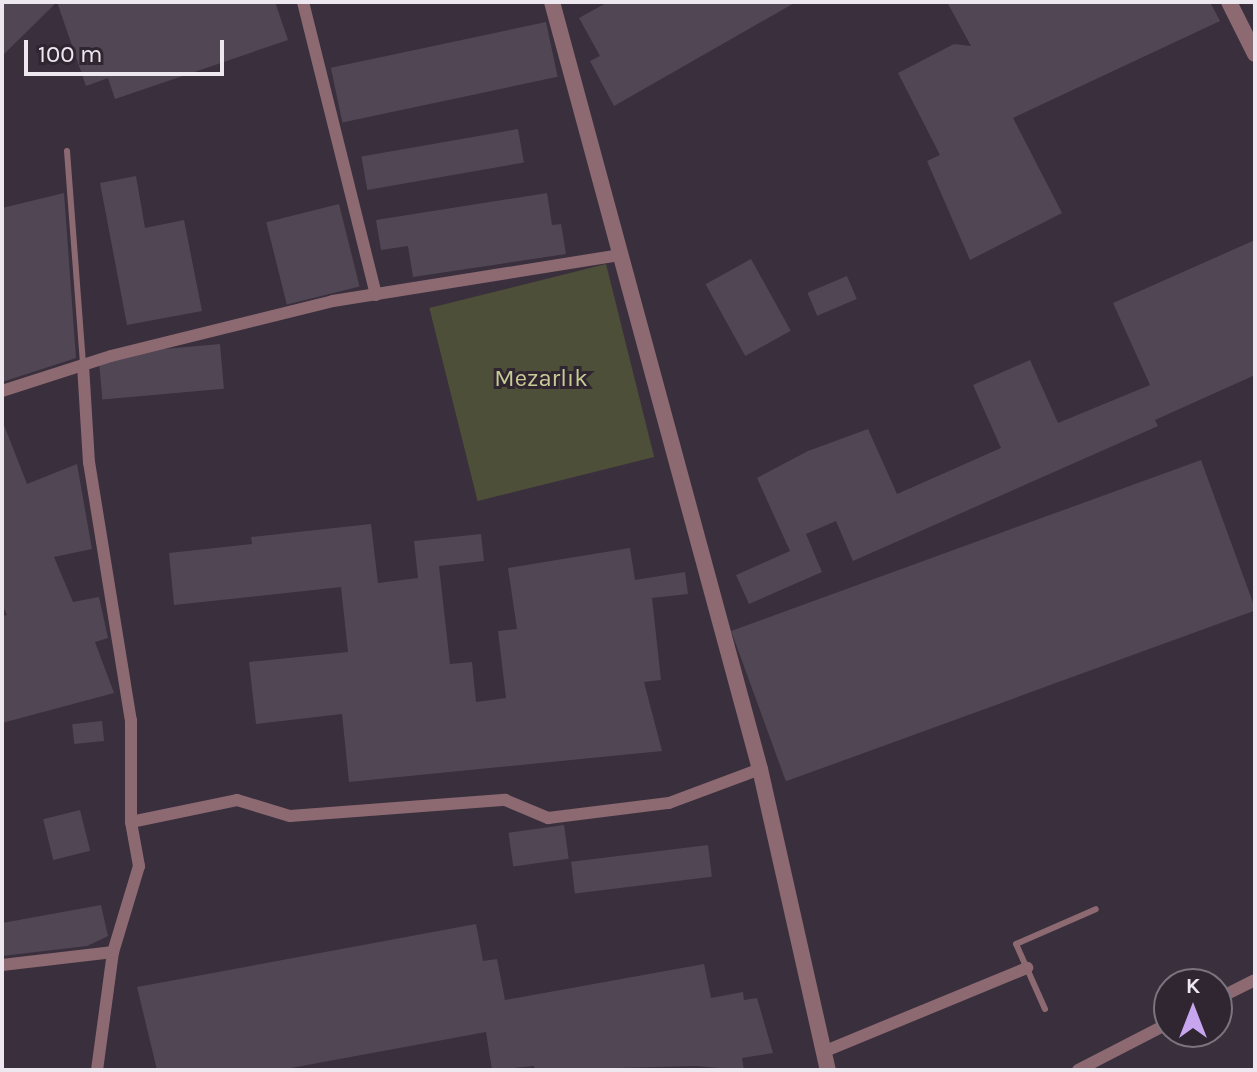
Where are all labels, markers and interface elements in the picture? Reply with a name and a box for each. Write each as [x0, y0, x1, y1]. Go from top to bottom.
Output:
scale bar [28, 24, 228, 74]
text: 100 m [38, 40, 103, 68]
park label: Mezarlık [494, 365, 588, 393]
north arrow [1153, 968, 1233, 1048]
text: K [1186, 973, 1200, 999]

